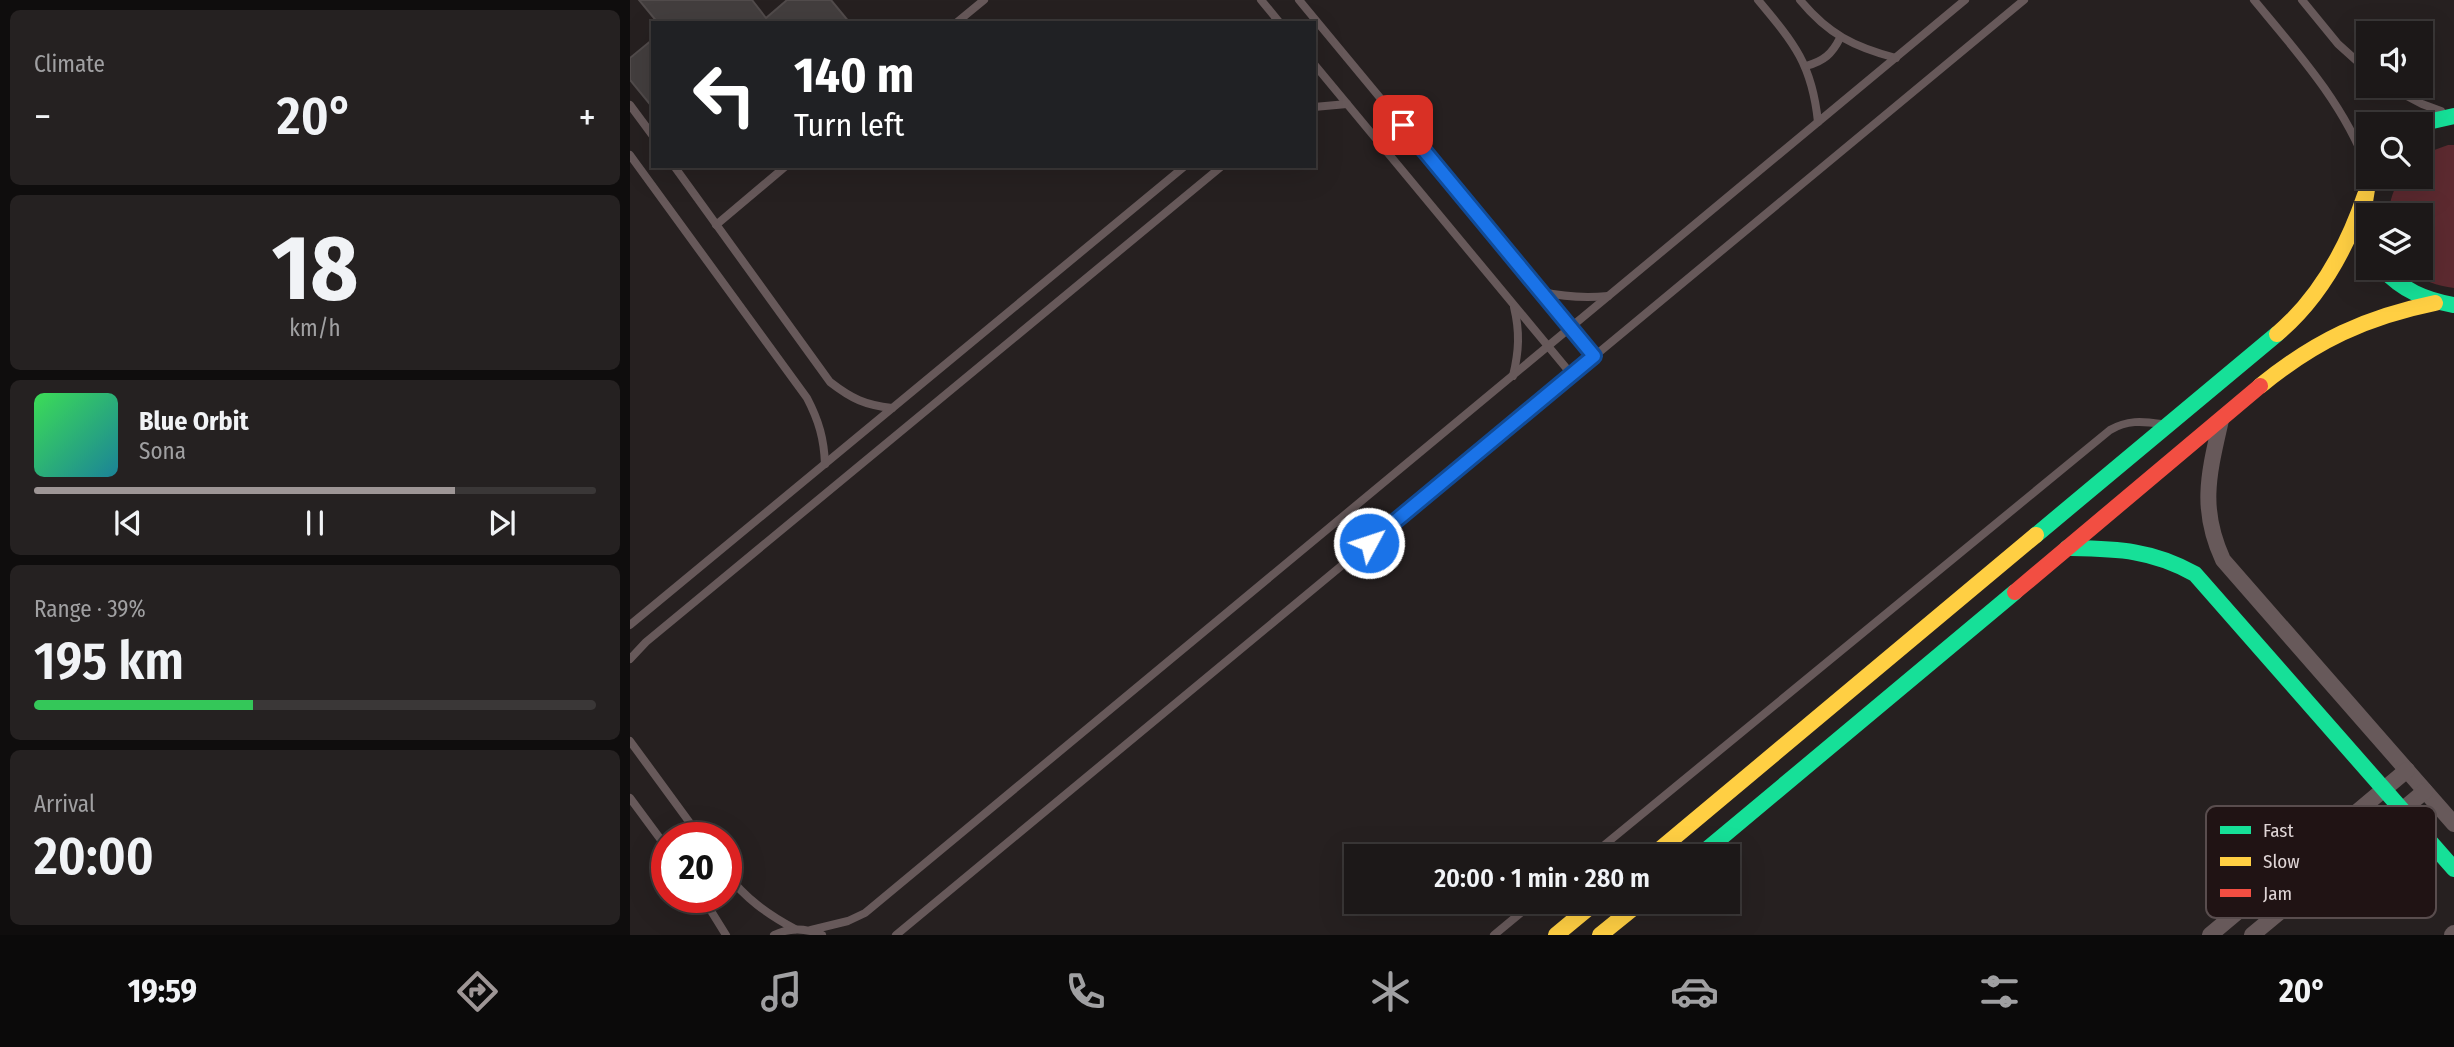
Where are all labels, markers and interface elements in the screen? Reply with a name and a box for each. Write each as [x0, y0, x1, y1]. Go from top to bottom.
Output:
map controls [2356, 21, 2433, 280]
button: sound [2356, 21, 2433, 98]
text: 140 m [794, 46, 914, 105]
icon: left [679, 49, 770, 140]
text: Climate [34, 50, 105, 78]
text: 20° [277, 85, 353, 148]
text: − [34, 94, 51, 140]
text: + [579, 94, 596, 140]
pin [1373, 95, 1433, 155]
text: Turn left [794, 106, 904, 144]
icon: arrive [1384, 106, 1422, 144]
button: search [2356, 112, 2433, 189]
button: layers [2356, 203, 2433, 280]
text: 18 [272, 214, 358, 323]
text: km/h [289, 314, 341, 342]
text: Blue Orbit [139, 406, 249, 437]
text: Sona [139, 437, 186, 465]
icon: previous [109, 504, 147, 542]
icon: pause [296, 504, 334, 542]
icon: next [483, 504, 521, 542]
position arrow [1332, 506, 1406, 580]
text: Range · 39% [34, 595, 146, 623]
text: 195 km [34, 630, 184, 693]
text: Arrival [34, 790, 95, 818]
legend [2206, 806, 2436, 918]
text: Fast [2263, 819, 2294, 842]
speed limit sign: 20 [651, 822, 742, 913]
text: 20:00 [34, 825, 154, 888]
text: Slow [2263, 850, 2300, 873]
text: 20:00 · 1 min · 280 m [1434, 863, 1650, 894]
text: Jam [2263, 882, 2292, 905]
icon: directions [453, 967, 502, 1016]
icon: music [757, 967, 806, 1016]
icon: phone [1061, 967, 1110, 1016]
icon: climate [1366, 967, 1415, 1016]
icon: car [1670, 967, 1719, 1016]
icon: filters [1975, 967, 2024, 1016]
text: 19:59 [128, 972, 197, 1010]
text: 20° [2279, 972, 2326, 1010]

